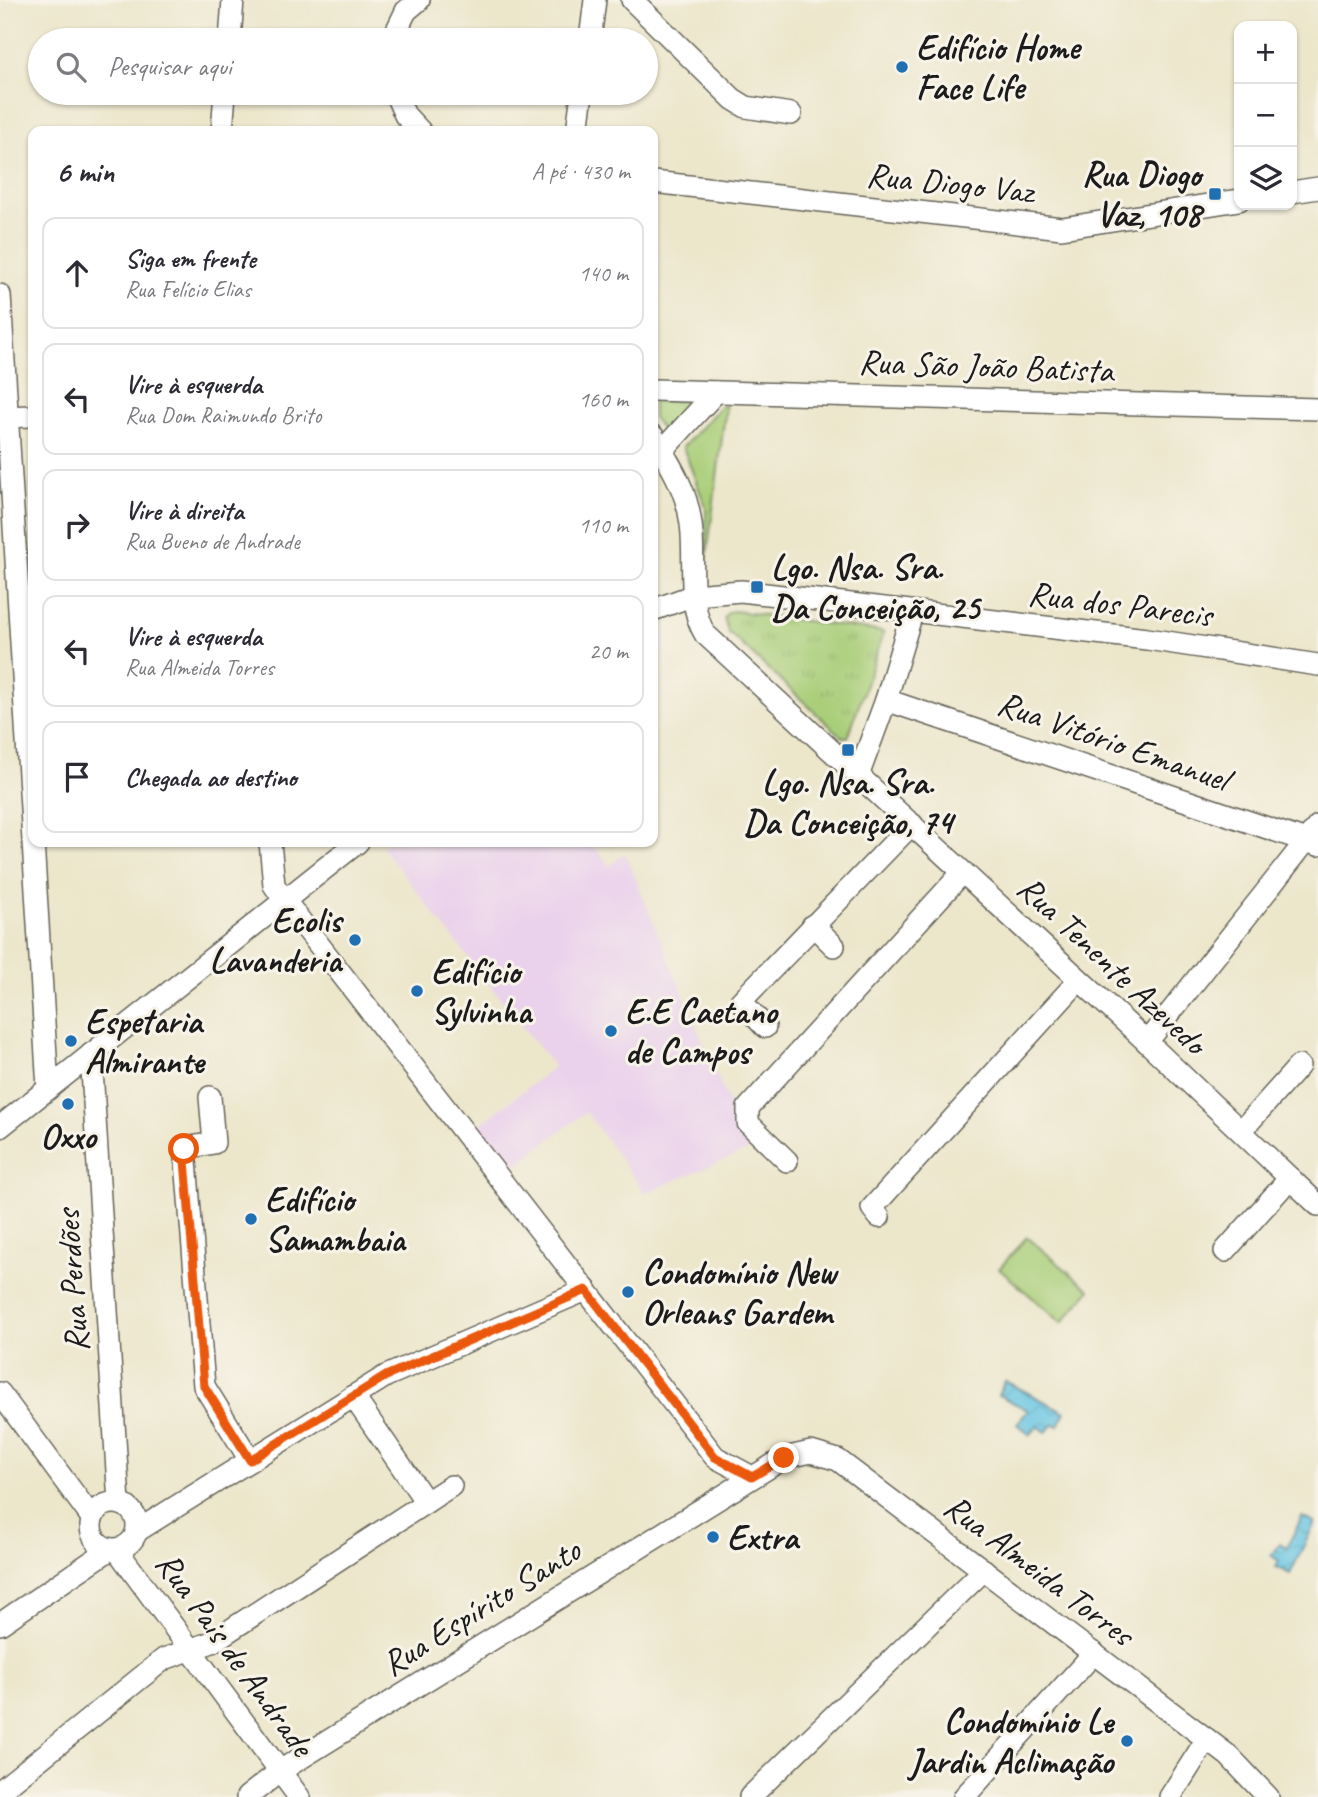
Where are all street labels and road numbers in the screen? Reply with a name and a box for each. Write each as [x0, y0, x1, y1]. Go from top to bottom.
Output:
street label: Rua Diogo Vaz [864, 152, 1039, 214]
street label: Rua São João Batista [858, 339, 1117, 393]
street label: Rua dos Parecis [1026, 570, 1217, 638]
street label: Rua Vitório Emanuel [992, 680, 1240, 804]
street label: Rua Tenente Azevedo [1008, 866, 1219, 1067]
street label: Rua Perdões [44, 1205, 99, 1354]
street label: Rua Almeida Torres [935, 1484, 1145, 1658]
street label: Rua Espírito Santo [373, 1527, 590, 1686]
street label: Rua Pais de Andrade [146, 1543, 326, 1767]

